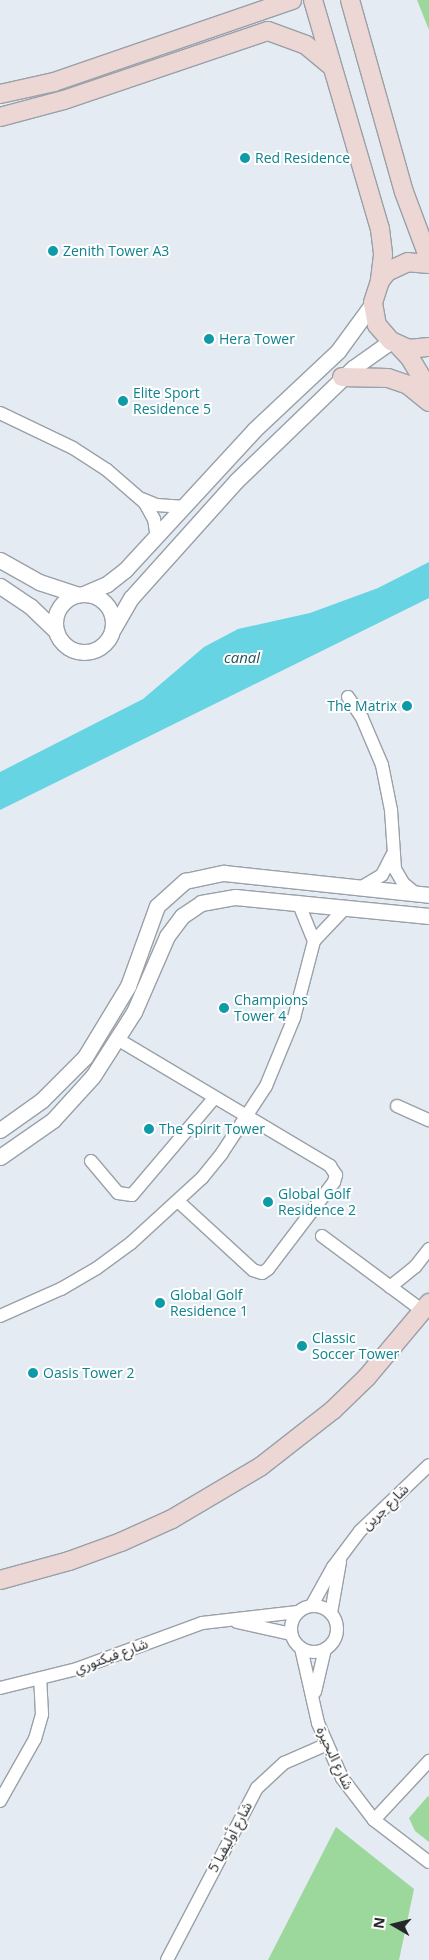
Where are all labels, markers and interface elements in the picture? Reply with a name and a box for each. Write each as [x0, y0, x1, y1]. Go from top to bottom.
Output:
place label: Red Residence [255, 150, 350, 166]
marker: Red Residence [239, 152, 251, 164]
place label: Zenith Tower A3 [63, 243, 169, 259]
marker: Zenith Tower A3 [47, 245, 59, 257]
place label: Hera Tower [219, 331, 295, 347]
marker: Hera Tower [203, 333, 215, 345]
place label: Elite Sport Residence 5 [133, 385, 211, 418]
marker: Elite Sport Residence 5 [117, 395, 129, 407]
water label: canal [224, 649, 260, 667]
place label: The Matrix [327, 698, 397, 714]
marker: The Matrix [401, 700, 413, 712]
place label: Champions Tower 4 [234, 992, 308, 1024]
marker: Champions Tower 4 [218, 1002, 230, 1014]
place label: The Spirit Tower [159, 1121, 265, 1137]
marker: The Spirit Tower [143, 1123, 155, 1135]
place label: Global Golf Residence 2 [278, 1186, 356, 1218]
marker: Global Golf Residence 2 [262, 1196, 274, 1208]
place label: Global Golf Residence 1 [170, 1287, 248, 1320]
marker: Global Golf Residence 1 [154, 1297, 166, 1309]
place label: Classic Soccer Tower [312, 1330, 399, 1362]
marker: Classic Soccer Tower [296, 1340, 308, 1352]
place label: Oasis Tower 2 [43, 1365, 134, 1381]
marker: Oasis Tower 2 [27, 1367, 39, 1379]
street label: شارع جرين [358, 1481, 412, 1533]
street label: شارع فيكتوري [72, 1635, 150, 1677]
street label: شارع البحيرة [313, 1724, 357, 1792]
street label: شارع أوليفيا 5 [204, 1799, 256, 1875]
north arrow [369, 1900, 419, 1950]
text: N [368, 1916, 389, 1930]

